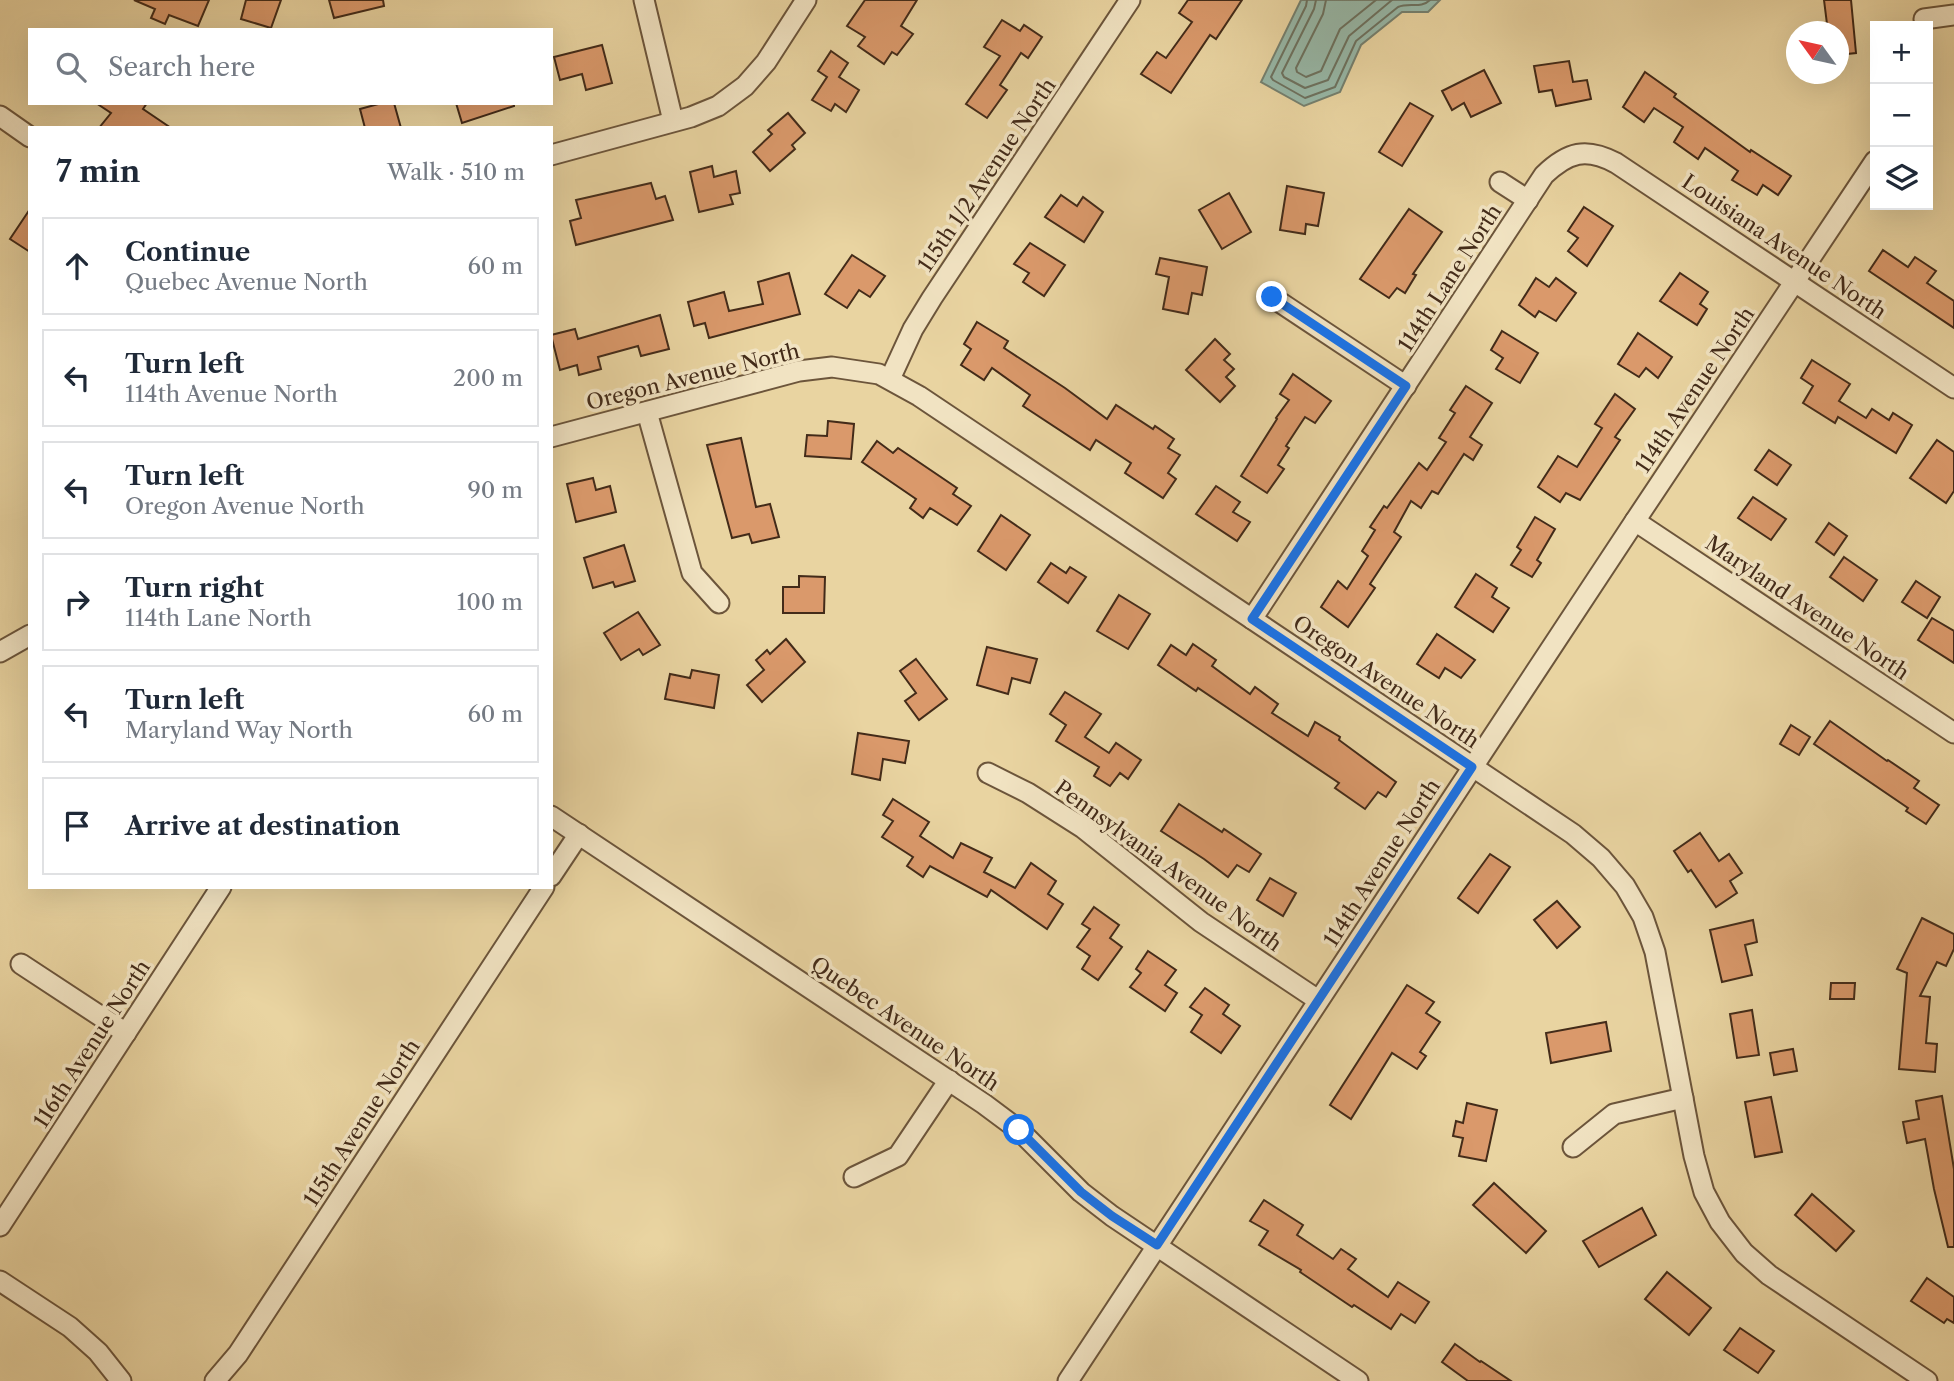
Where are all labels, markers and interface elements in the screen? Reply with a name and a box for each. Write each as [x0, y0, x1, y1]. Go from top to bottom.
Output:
north arrow [1786, 21, 1849, 84]
map controls [1870, 21, 1933, 210]
button: + [1870, 21, 1933, 84]
search box [28, 28, 553, 105]
icon: search [52, 48, 90, 86]
text: Search here [108, 51, 255, 83]
street label: 115th 1/2 Avenue North [913, 73, 1061, 276]
button: − [1870, 84, 1933, 147]
button: layers [1870, 147, 1933, 210]
text: 7 min [56, 153, 140, 190]
text: Walk · 510 m [387, 158, 525, 186]
street label: Louisiana Avenue North [1678, 169, 1891, 324]
street label: 114th Lane North [1393, 199, 1506, 356]
text: Continue [125, 236, 250, 268]
icon: ahead [58, 247, 96, 285]
text: 60 m [467, 252, 523, 280]
text: Quebec Avenue North [125, 268, 368, 296]
route end [1256, 281, 1287, 312]
street label: 114th Avenue North [1630, 302, 1759, 477]
street label: Oregon Avenue North [584, 338, 802, 415]
text: Turn left [125, 348, 244, 380]
icon: left [58, 359, 96, 397]
text: 200 m [453, 364, 523, 392]
text: 114th Avenue North [125, 380, 338, 408]
text: Turn left [125, 460, 244, 492]
icon: left [58, 471, 96, 509]
text: 90 m [467, 476, 523, 504]
text: Oregon Avenue North [125, 492, 365, 520]
street label: Maryland Avenue North [1701, 530, 1914, 685]
text: Turn right [125, 572, 264, 604]
icon: right [58, 583, 96, 621]
text: 100 m [457, 588, 523, 616]
text: 114th Lane North [125, 604, 312, 632]
street label: Oregon Avenue North [1289, 610, 1484, 753]
text: Turn left [125, 684, 244, 716]
icon: left [58, 695, 96, 733]
text: 60 m [467, 700, 523, 728]
text: Maryland Way North [125, 716, 353, 744]
street label: 114th Avenue North [1318, 774, 1445, 951]
street label: Pennsylvania Avenue North [1050, 775, 1287, 956]
icon: arrive [58, 807, 96, 845]
text: Arrive at destination [125, 810, 400, 842]
street label: Quebec Avenue North [806, 951, 1004, 1096]
street label: 116th Avenue North [28, 955, 155, 1132]
street label: 115th Avenue North [298, 1035, 425, 1211]
route start [1003, 1114, 1034, 1145]

